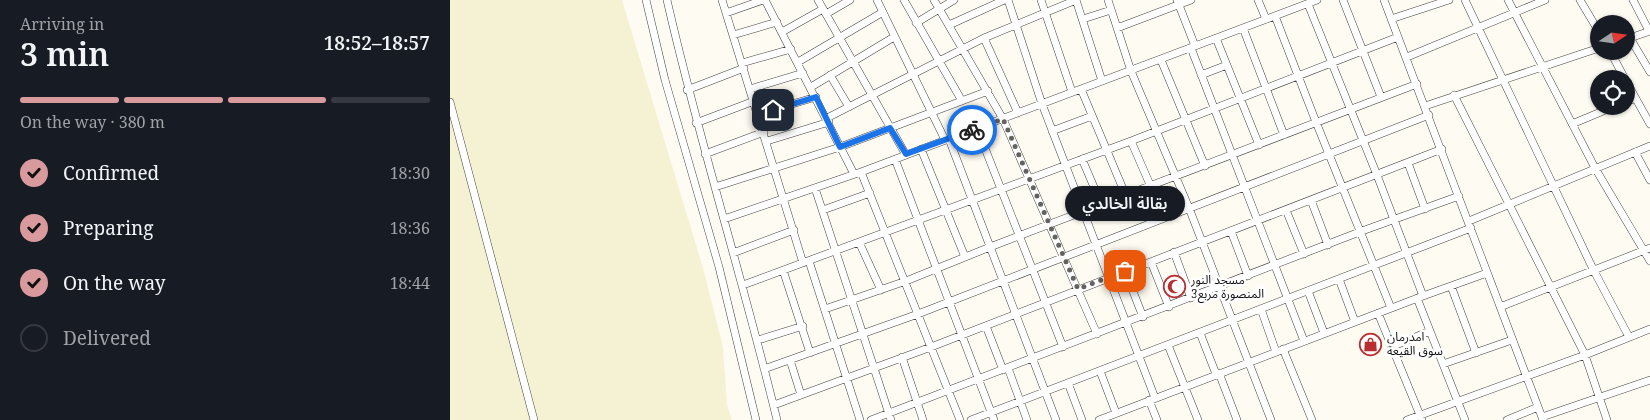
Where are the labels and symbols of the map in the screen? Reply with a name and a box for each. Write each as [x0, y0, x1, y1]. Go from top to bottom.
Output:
north arrow [1590, 15, 1635, 60]
pin [752, 89, 794, 131]
courier [947, 105, 997, 155]
callout: بقالة الخالدي [1065, 186, 1185, 221]
pin [1104, 250, 1146, 292]
place label: مسجد النور المنصورة مربع3 [1190, 271, 1264, 303]
mosque icon: مسجد النور المنصورة مربع3 [1163, 275, 1187, 299]
place label: امدرمان سوق القيعة [1387, 328, 1443, 359]
shop icon: امدرمان سوق القيعة [1359, 332, 1383, 356]

